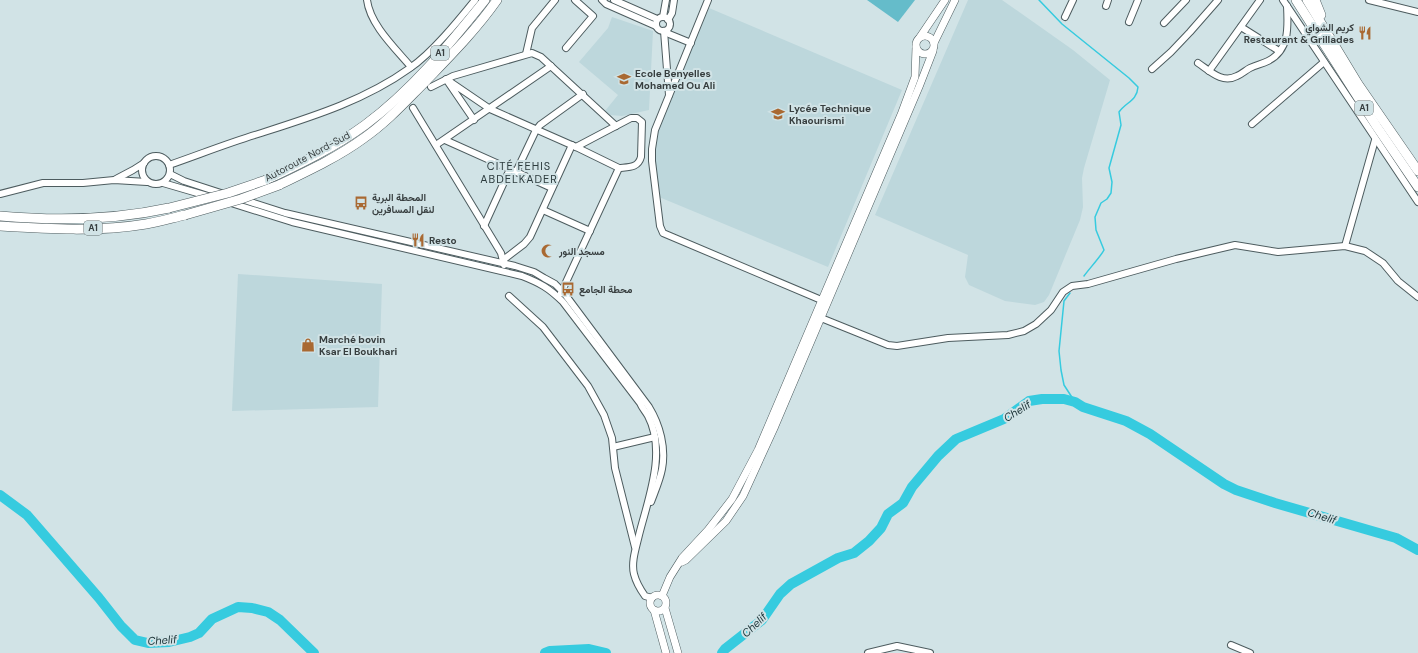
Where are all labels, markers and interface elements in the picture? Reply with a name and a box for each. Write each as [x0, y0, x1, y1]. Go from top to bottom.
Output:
place label: كريم الشواي Restaurant & Grillades [1244, 21, 1354, 46]
restaurant icon: كريم الشواي Restaurant & Grillades [1357, 25, 1373, 41]
road number: A1 [431, 46, 449, 60]
place label: Ecole Benyelles Mohamed Ou Ali [635, 67, 715, 92]
school or university icon: Ecole Benyelles Mohamed Ou Ali [616, 71, 632, 87]
road number: A1 [1355, 101, 1373, 115]
place label: Lycée Technique Khaourismi [789, 102, 871, 127]
school or university icon: Lycée Technique Khaourismi [770, 106, 786, 122]
street label: Autoroute Nord-Sud [262, 128, 352, 185]
district label: CITÉ FEHIS ABDELKADER [480, 159, 558, 186]
place label: المحطة البرية لنقل المسافرين [372, 191, 435, 216]
bus stop icon: المحطة البرية لنقل المسافرين [353, 195, 369, 211]
road number: A1 [84, 221, 102, 235]
restaurant icon: Resto [410, 232, 426, 248]
place label: Resto [429, 234, 457, 247]
mosque icon: مسجد النور [540, 243, 556, 259]
place label: مسجد النور [558, 245, 605, 258]
bus stop icon: محطة الجامع [560, 281, 576, 297]
place label: محطة الجامع [579, 283, 633, 297]
place label: Marché bovin Ksar El Boukhari [319, 333, 398, 358]
shop icon: Marché bovin Ksar El Boukhari [300, 337, 316, 353]
water label: Chelif [1001, 397, 1034, 425]
water label: Chelif [1306, 505, 1339, 527]
water label: Chelif [739, 609, 770, 640]
water label: Chelif [147, 632, 178, 648]

